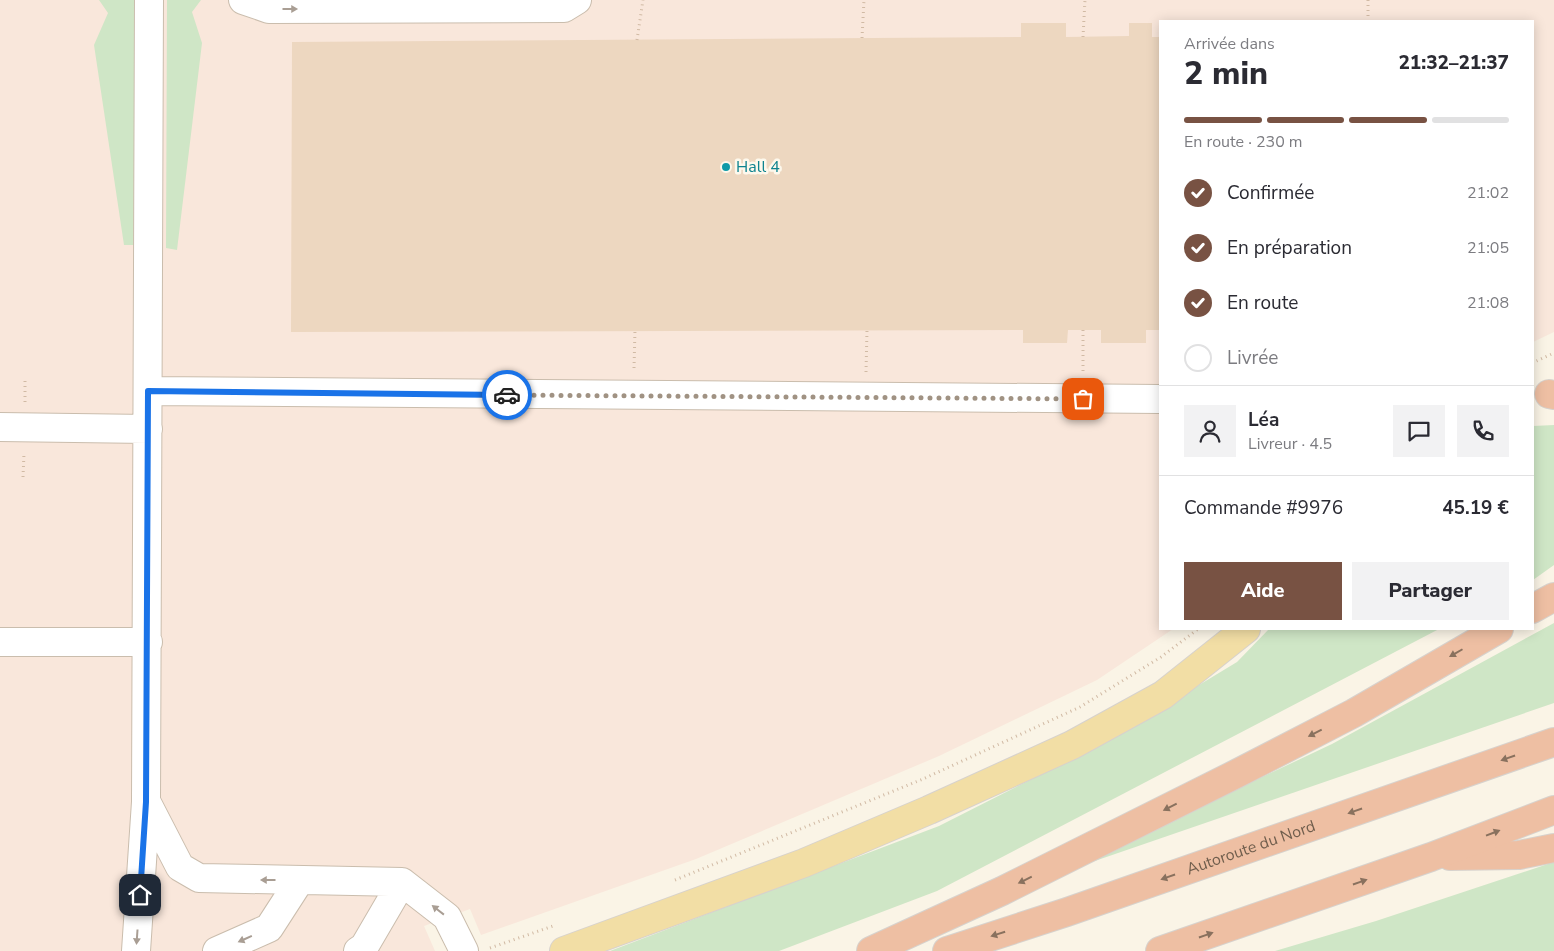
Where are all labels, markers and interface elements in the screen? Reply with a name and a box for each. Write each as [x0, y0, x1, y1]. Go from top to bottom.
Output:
one-way arrow [282, 5, 298, 13]
text: Arrivée dans [1184, 33, 1275, 55]
text: 21:32–21:37 [1398, 50, 1509, 76]
text: 2 min [1184, 52, 1268, 95]
text: En route · 230 m [1184, 131, 1303, 153]
place label: Hall 4 [736, 156, 780, 178]
marker: Hall 4 [720, 161, 732, 173]
icon: check [1184, 179, 1212, 207]
text: Confirmée [1227, 180, 1314, 206]
text: 21:02 [1467, 182, 1509, 204]
icon: check [1184, 234, 1212, 262]
text: En préparation [1227, 235, 1352, 261]
text: 21:05 [1467, 237, 1509, 259]
icon: check [1184, 289, 1212, 317]
text: En route [1227, 290, 1298, 316]
text: 21:08 [1467, 292, 1509, 314]
text: Livrée [1227, 345, 1278, 371]
courier [482, 370, 532, 420]
pin [1062, 378, 1104, 420]
icon: car [493, 381, 521, 409]
icon: bag [1069, 385, 1097, 413]
button: person [1184, 405, 1236, 457]
button: chat [1393, 405, 1445, 457]
button: phone [1457, 405, 1509, 457]
text: Léa [1248, 407, 1279, 433]
text: Livreur · 4.5 [1248, 433, 1332, 455]
text: Commande #9976 [1184, 495, 1343, 521]
text: 45.19 € [1442, 495, 1509, 521]
button: Aide [1184, 562, 1342, 620]
button: Partager [1352, 562, 1509, 620]
one-way arrow [1450, 649, 1463, 658]
one-way arrow [1308, 729, 1322, 737]
one-way arrow [1500, 754, 1515, 762]
one-way arrow [1163, 803, 1178, 811]
one-way arrow [1347, 808, 1362, 816]
street label: Autoroute du Nord [1184, 815, 1318, 880]
one-way arrow [1486, 829, 1501, 837]
one-way arrow [1160, 873, 1175, 881]
pin [119, 874, 161, 916]
one-way arrow [260, 875, 276, 883]
one-way arrow [1018, 876, 1032, 884]
one-way arrow [1352, 877, 1367, 885]
icon: home [126, 881, 154, 909]
one-way arrow [432, 905, 445, 916]
one-way arrow [132, 930, 140, 946]
one-way arrow [990, 931, 1005, 939]
one-way arrow [1199, 931, 1214, 938]
one-way arrow [238, 935, 252, 943]

